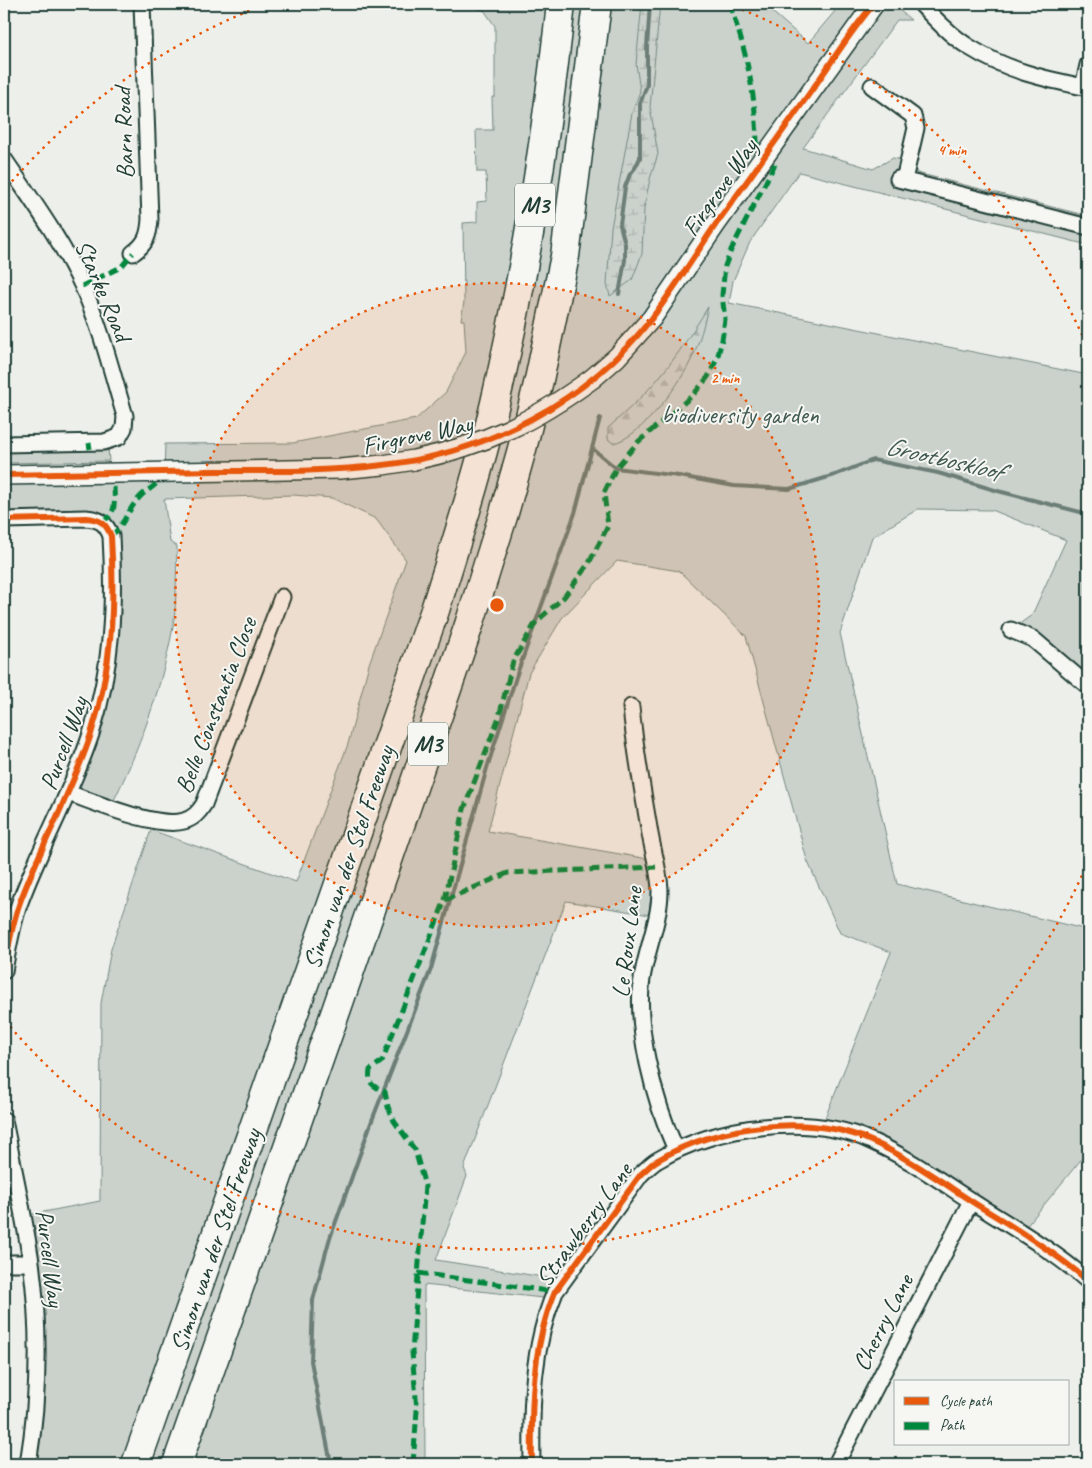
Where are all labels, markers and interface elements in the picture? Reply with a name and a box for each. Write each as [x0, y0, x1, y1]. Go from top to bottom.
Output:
street label: Barn Road [106, 83, 142, 179]
street label: Firgrove Way [675, 131, 766, 243]
text: 4 min [938, 141, 967, 160]
road number: M3 [515, 184, 555, 226]
street label: Starke Road [67, 235, 140, 350]
text: 2 min [711, 369, 740, 388]
park label: biodiversity garden [661, 399, 820, 431]
street label: Firgrove Way [359, 407, 477, 462]
water label: Grootboskloof [883, 429, 1014, 490]
centre of rings [488, 596, 506, 614]
street label: Belle Constantia Close [168, 611, 265, 798]
street label: Purcell Way [32, 691, 96, 795]
road number: M3 [408, 722, 448, 766]
street label: Simon van der Stel Freeway [296, 740, 403, 973]
street label: Le Roux Lane [604, 883, 650, 999]
street label: Simon van der Stel Freeway [163, 1123, 270, 1356]
street label: Strawberry Lane [528, 1155, 641, 1293]
street label: Purcell Way [28, 1208, 72, 1310]
street label: Cherry Lane [845, 1267, 922, 1376]
legend [894, 1380, 1070, 1446]
text: Cycle path [940, 1392, 992, 1411]
text: Path [940, 1416, 966, 1435]

